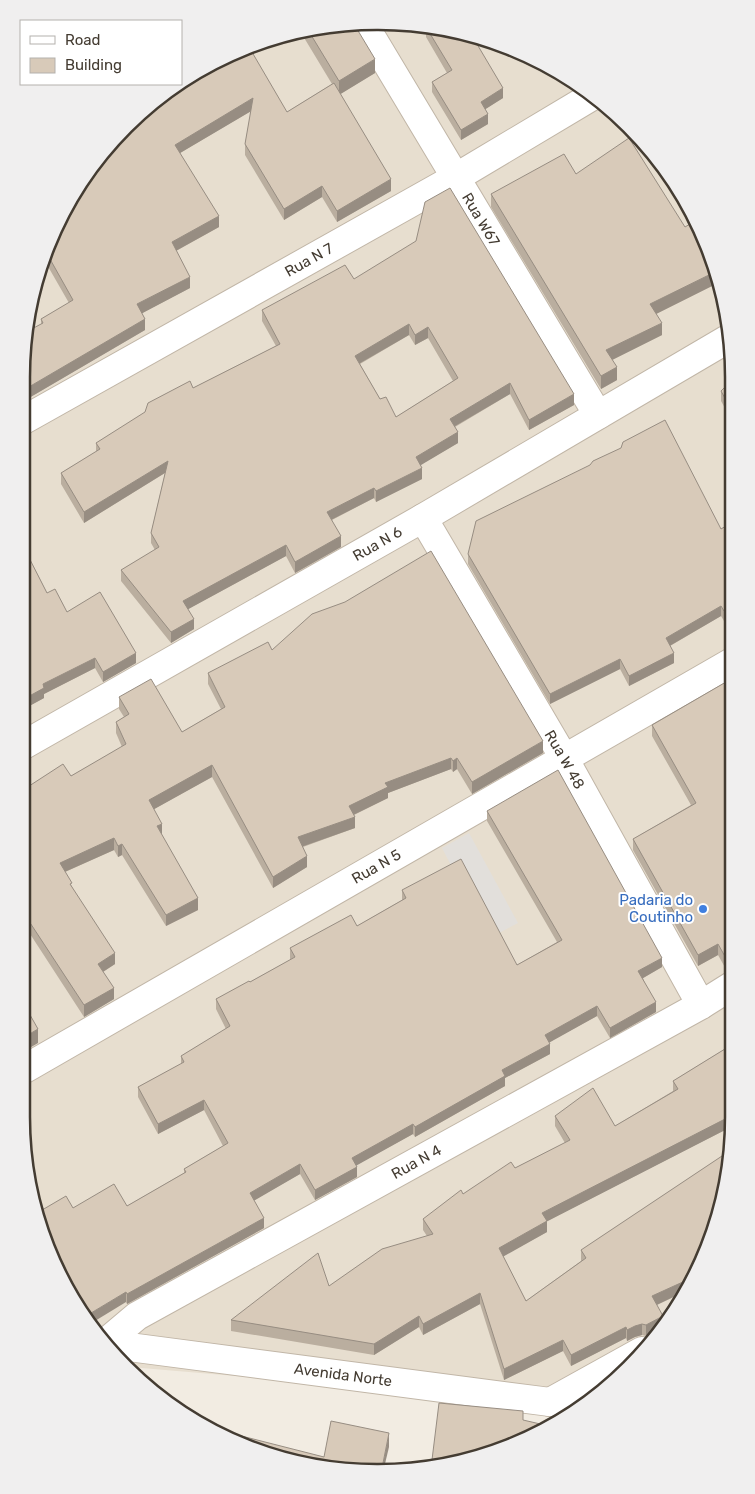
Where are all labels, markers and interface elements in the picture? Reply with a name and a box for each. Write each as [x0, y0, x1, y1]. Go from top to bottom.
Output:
legend [20, 20, 182, 85]
text: Road [65, 31, 101, 49]
text: Building [65, 56, 122, 74]
street label: Rua W67 [458, 190, 504, 249]
street label: Rua N 7 [282, 239, 337, 281]
street label: Rua N 6 [350, 523, 405, 565]
street label: Rua W 48 [541, 727, 588, 792]
street label: Rua N 5 [349, 845, 404, 888]
place label: Padaria do Coutinho [619, 891, 693, 926]
marker: Padaria do Coutinho [697, 903, 709, 915]
street label: Rua N 4 [388, 1141, 445, 1183]
street label: Avenida Norte [293, 1360, 393, 1390]

